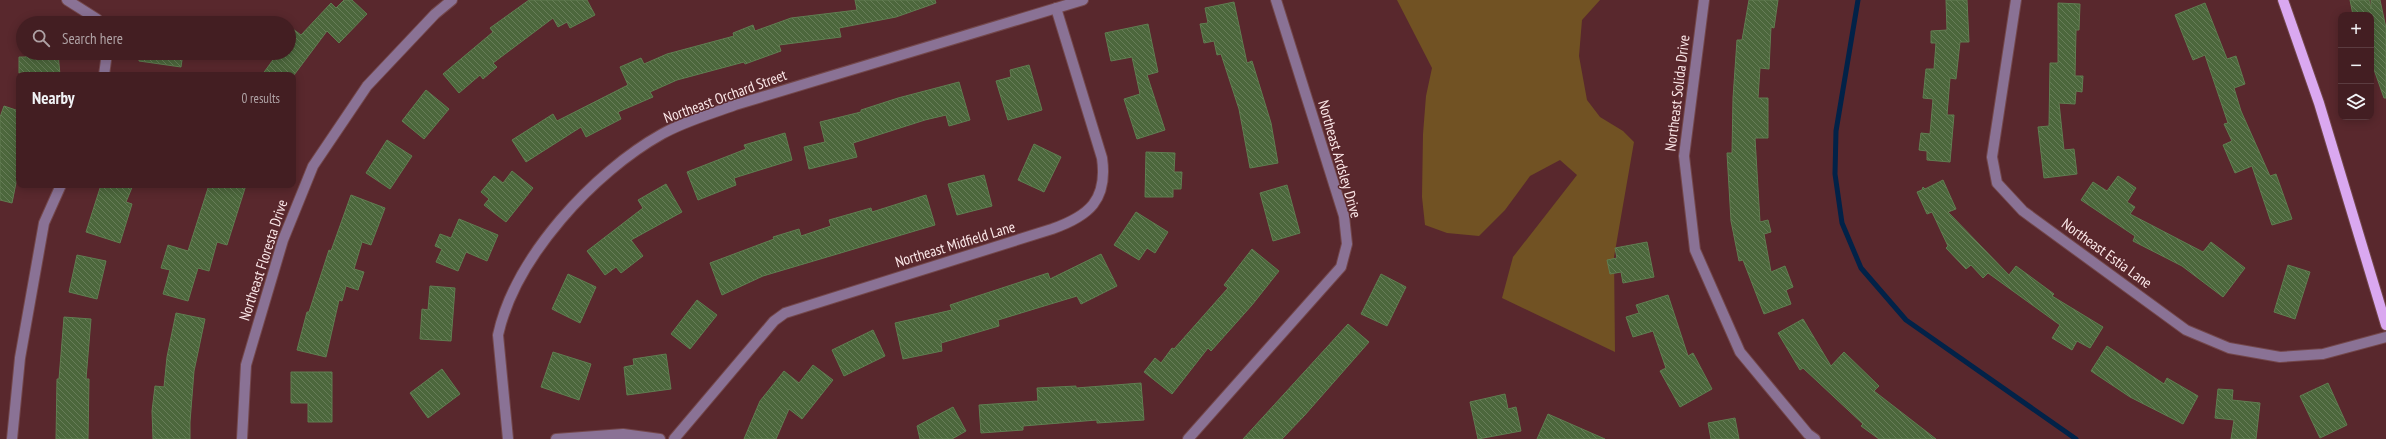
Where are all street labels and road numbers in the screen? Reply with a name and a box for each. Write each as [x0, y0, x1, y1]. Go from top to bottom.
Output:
street label: Northeast Solida Drive [1660, 34, 1694, 152]
street label: Northeast Orchard Street [661, 65, 789, 127]
street label: Northeast Ardsley Drive [1314, 98, 1366, 220]
street label: Northeast Floresta Drive [234, 197, 292, 323]
street label: Northeast Estia Lane [2058, 214, 2156, 292]
street label: Northeast Midfield Lane [893, 217, 1017, 271]

